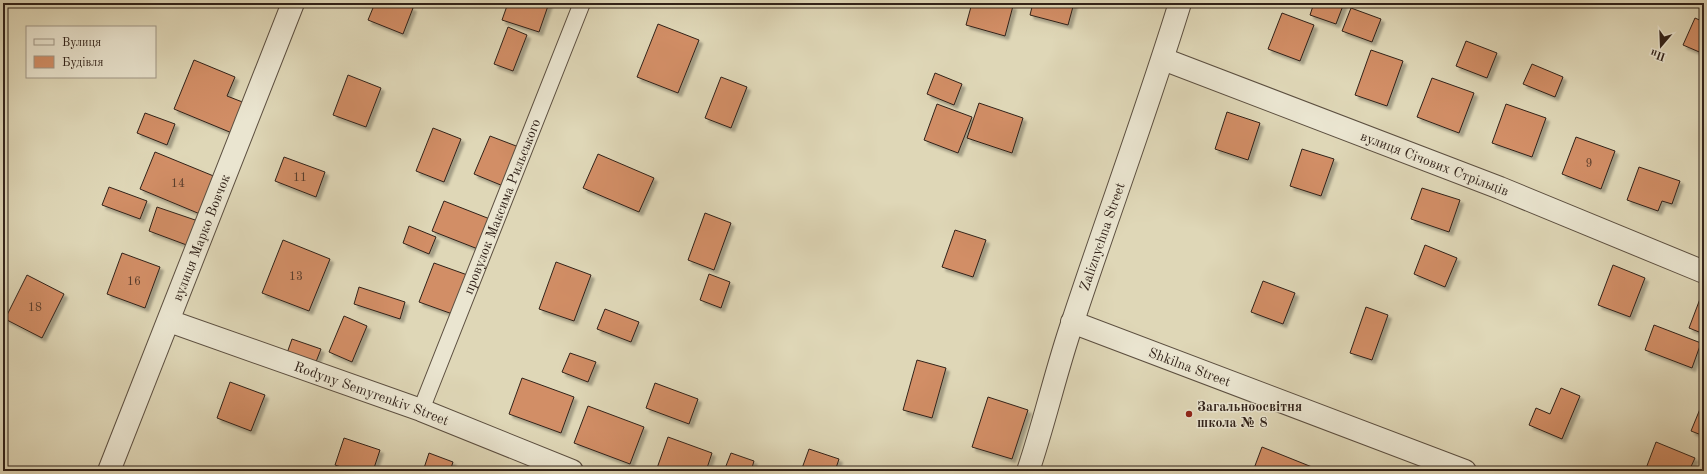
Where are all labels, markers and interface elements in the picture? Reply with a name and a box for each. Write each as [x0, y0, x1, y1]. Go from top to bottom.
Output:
legend [26, 26, 156, 78]
north arrow [1641, 26, 1681, 66]
text: Вулиця [62, 37, 101, 49]
text: Пн [1649, 46, 1667, 62]
text: Будівля [62, 56, 104, 69]
street label: провулок Максима Рильського [462, 117, 543, 296]
street label: вулиця Січових Стрільців [1358, 129, 1511, 199]
house number: 9 [1586, 158, 1592, 170]
street label: вулиця Марко Вовчок [171, 172, 233, 303]
house number: 11 [293, 172, 307, 184]
house number: 14 [171, 178, 185, 190]
street label: Zaliznychna Street [1078, 181, 1128, 293]
house number: 13 [289, 271, 303, 283]
house number: 16 [127, 276, 141, 288]
house number: 18 [28, 302, 42, 314]
street label: Shkilna Street [1146, 346, 1233, 390]
street label: Rodyny Semyrenkiv Street [292, 360, 451, 429]
place label: Загальноосвітня школа № 8 [1197, 400, 1302, 430]
marker: Загальноосвітня школа № 8 [1184, 409, 1194, 419]

